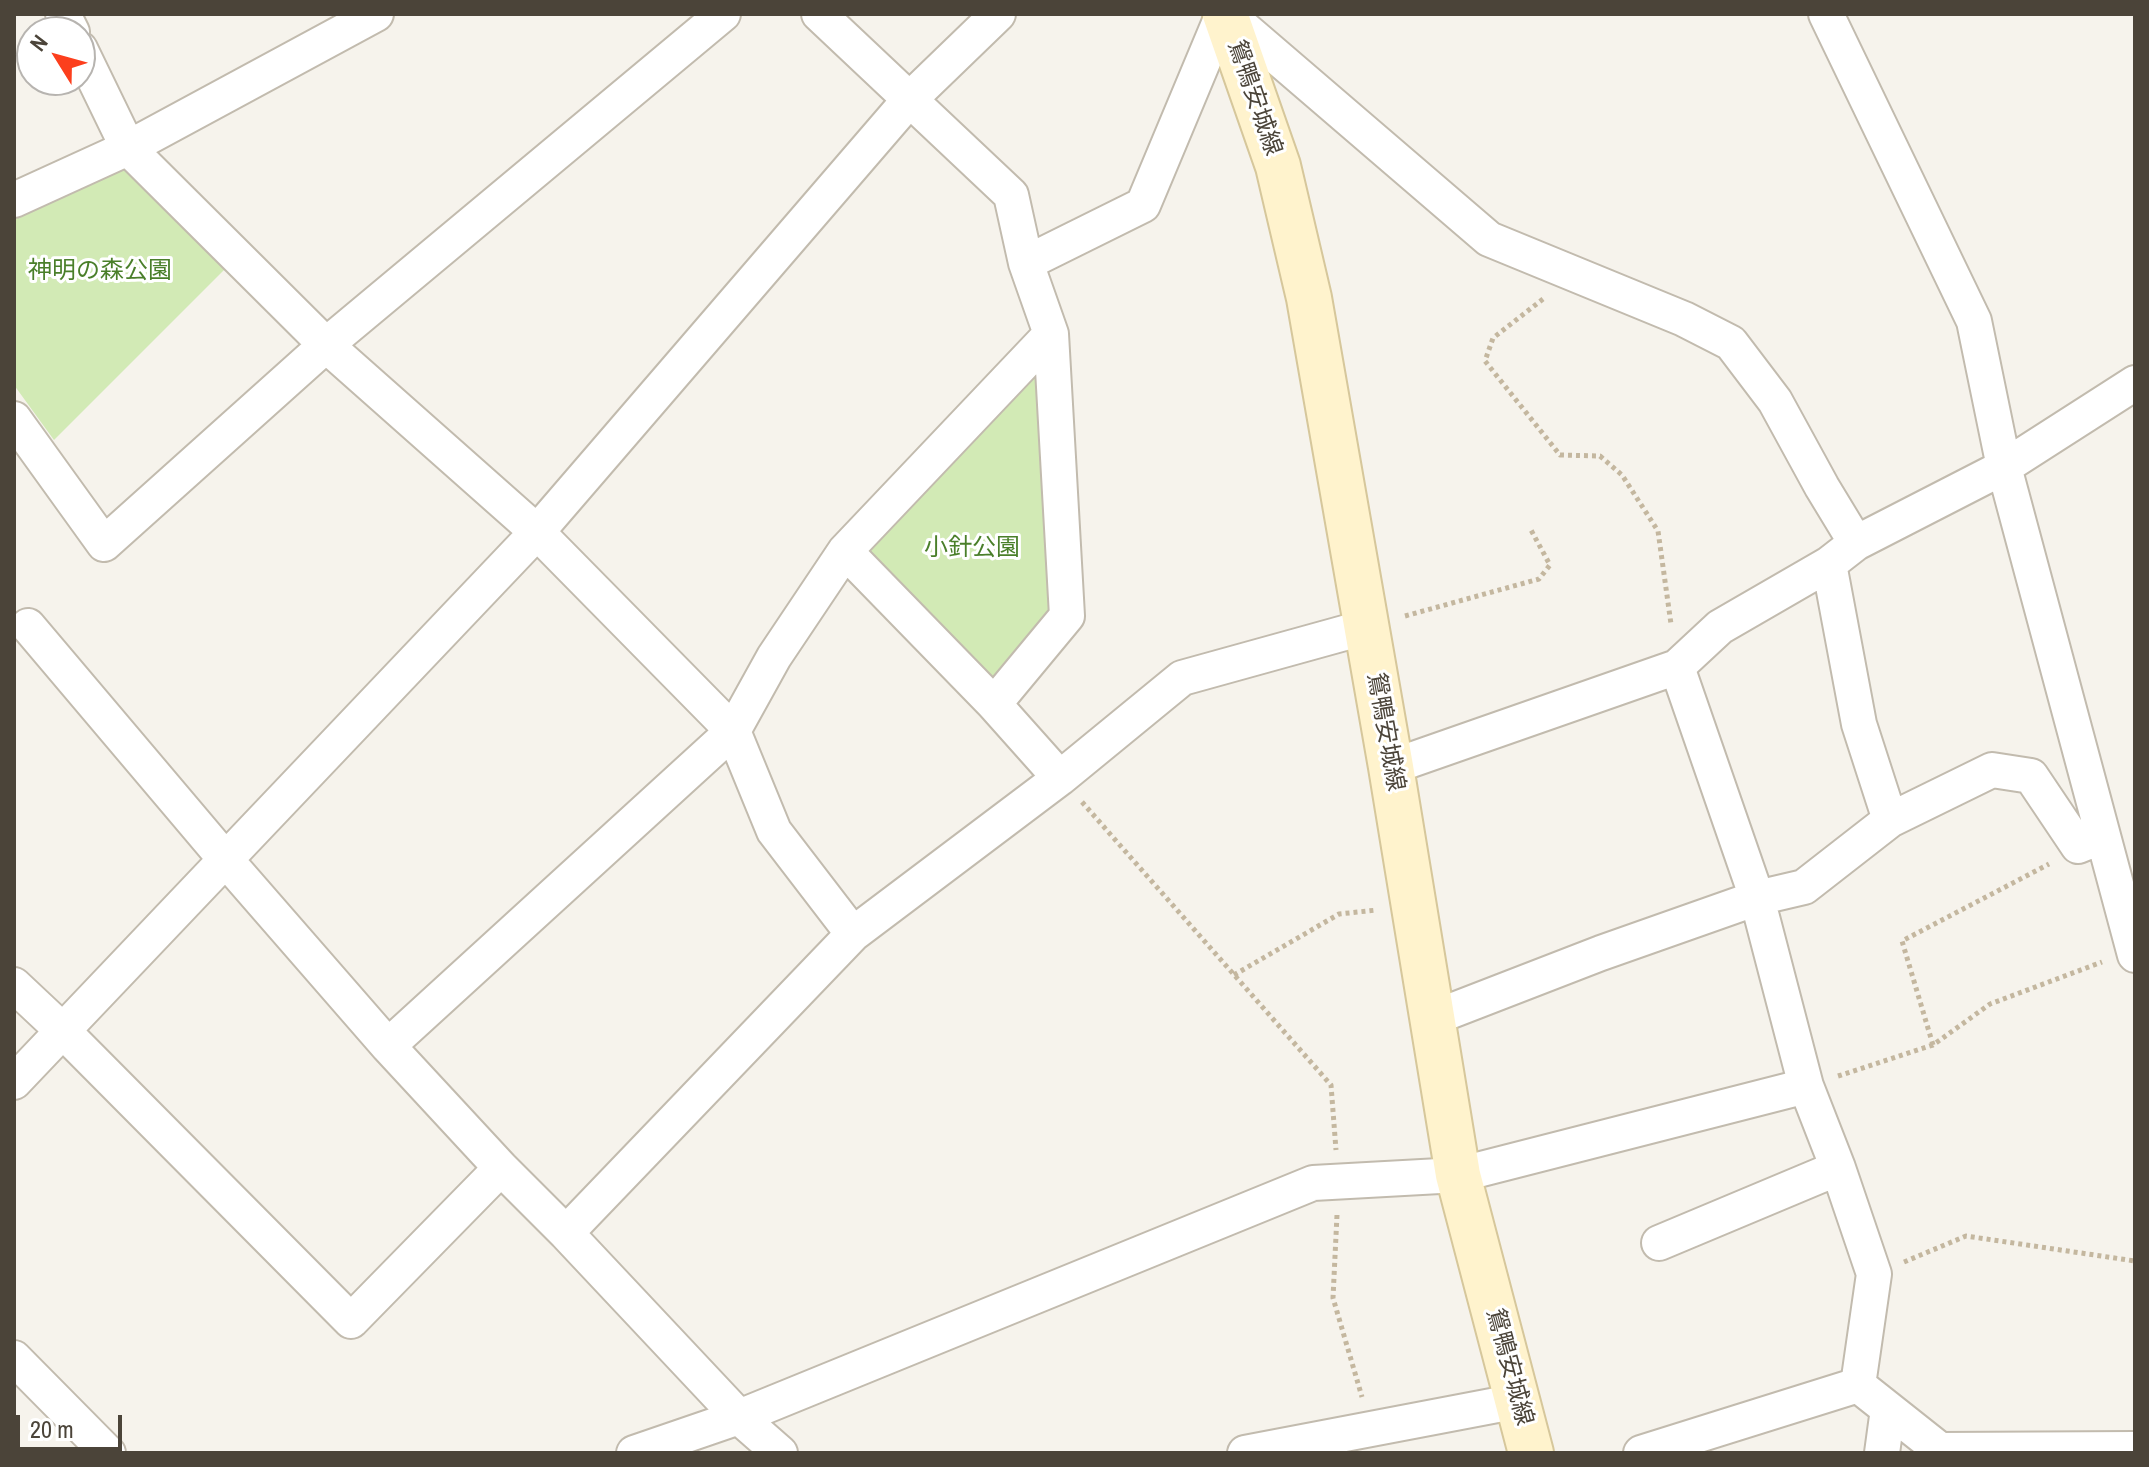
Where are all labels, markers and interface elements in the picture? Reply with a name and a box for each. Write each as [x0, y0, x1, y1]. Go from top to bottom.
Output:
north arrow [16, 16, 96, 96]
text: N [23, 29, 54, 57]
street label: 鴛鴨安城線 [1221, 37, 1287, 159]
park label: 神明の森公園 [28, 258, 172, 286]
park label: 小針公園 [924, 535, 1020, 563]
street label: 鴛鴨安城線 [1360, 670, 1410, 794]
street label: 鴛鴨安城線 [1480, 1305, 1538, 1429]
scale bar [20, 1399, 126, 1449]
text: 20 m [30, 1413, 74, 1445]

